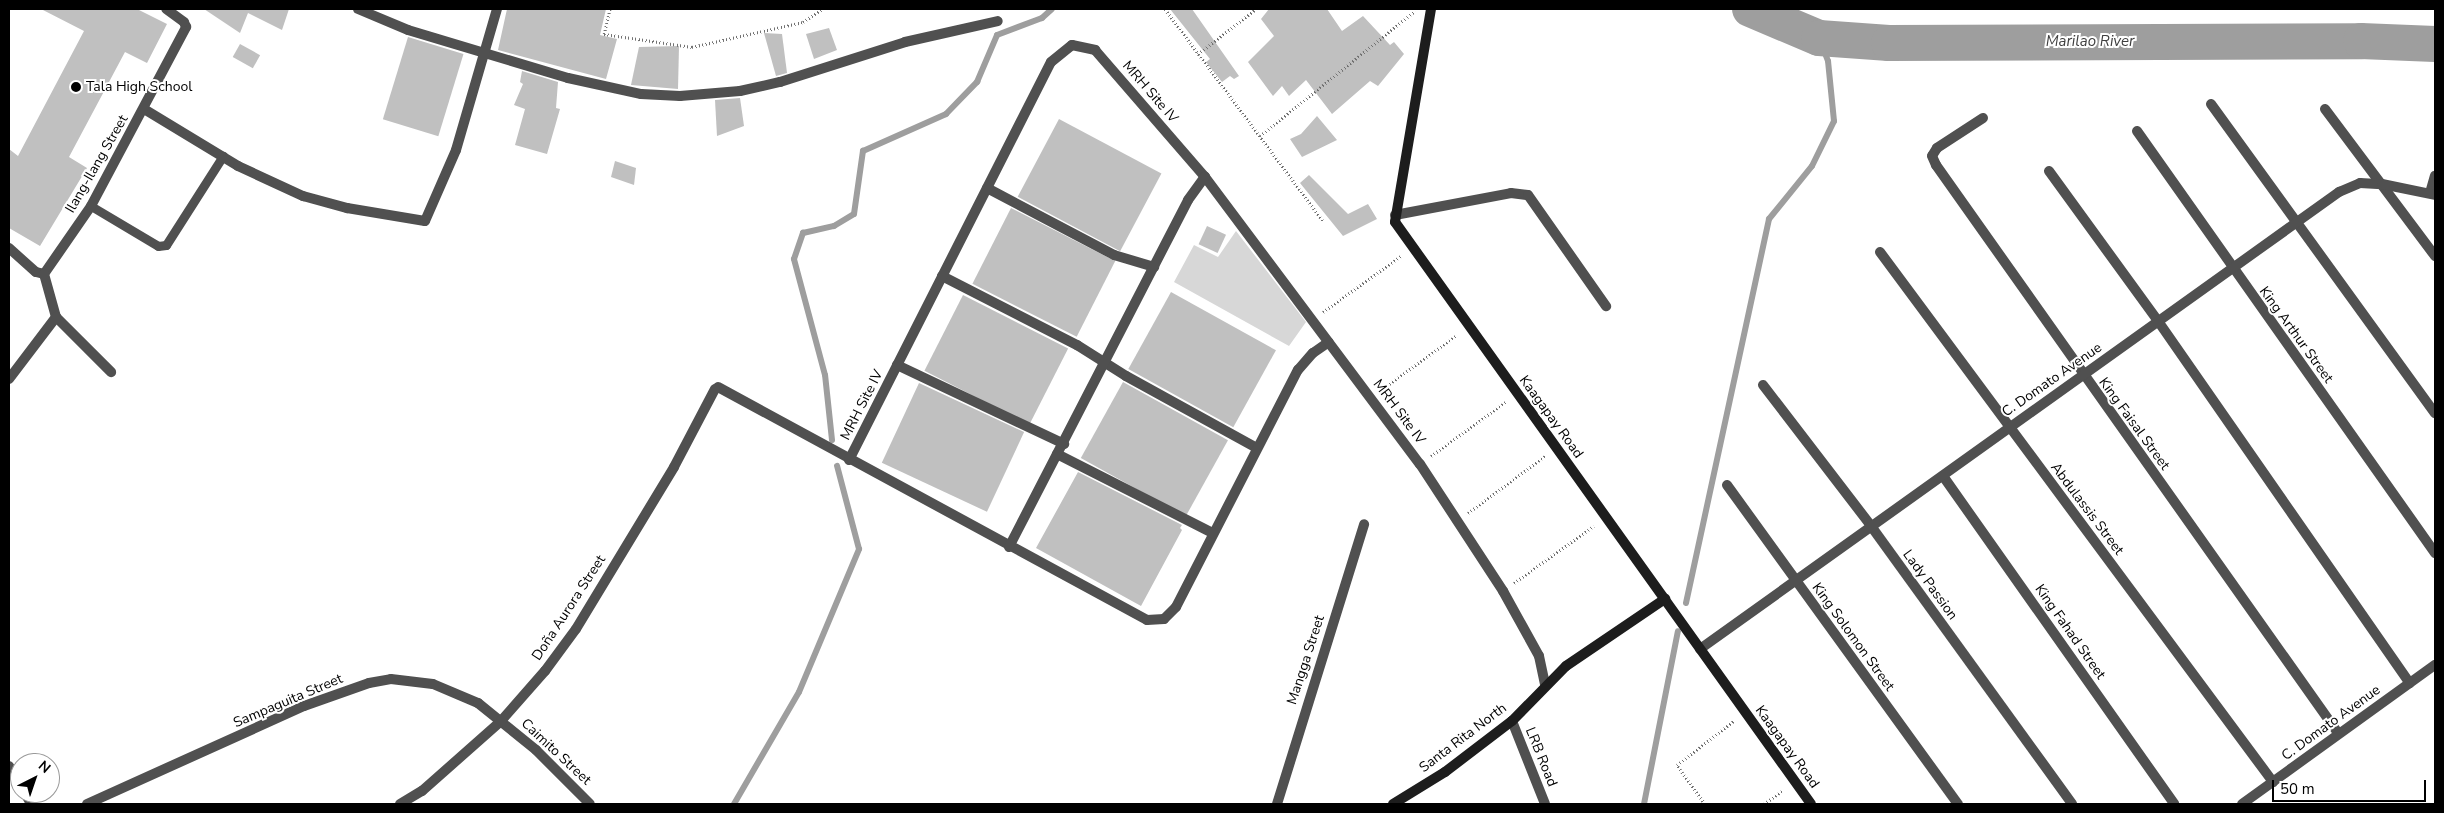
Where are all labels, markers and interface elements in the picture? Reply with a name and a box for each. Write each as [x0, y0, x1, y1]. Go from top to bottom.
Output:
water label: Marilao River [2046, 33, 2134, 51]
street label: MRH Site IV [1119, 58, 1181, 126]
place label: Tala High School [86, 79, 192, 95]
marker: Tala High School [70, 81, 82, 93]
street label: Ilang-Ilang Street [62, 112, 132, 216]
street label: King Arthur Street [2255, 284, 2337, 386]
street label: C. Domato Avenue [1999, 339, 2105, 421]
street label: MRH Site IV [837, 367, 887, 443]
street label: Kaagapay Road [1515, 372, 1587, 462]
street label: King Faisal Street [2095, 375, 2173, 473]
street label: MRH Site IV [1369, 376, 1429, 448]
street label: Abdulassis Street [2047, 460, 2127, 558]
street label: Lady Passion [1899, 547, 1961, 623]
street label: Doña Aurora Street [529, 552, 609, 664]
street label: King Solomon Street [1808, 580, 1898, 694]
street label: King Fahad Street [2031, 581, 2109, 683]
street label: Mangga Street [1284, 613, 1328, 707]
street label: Sampaguita Street [231, 670, 345, 732]
street label: C. Domato Avenue [2278, 682, 2384, 764]
street label: Santa Rita North [1416, 700, 1510, 776]
street label: Kaagapay Road [1751, 702, 1823, 792]
street label: Caimito Street [518, 715, 594, 789]
street label: LRB Road [1521, 725, 1561, 789]
north arrow [10, 753, 60, 803]
text: N [34, 756, 55, 778]
scale bar [2274, 770, 2428, 802]
text: 50 m [2280, 779, 2315, 799]

